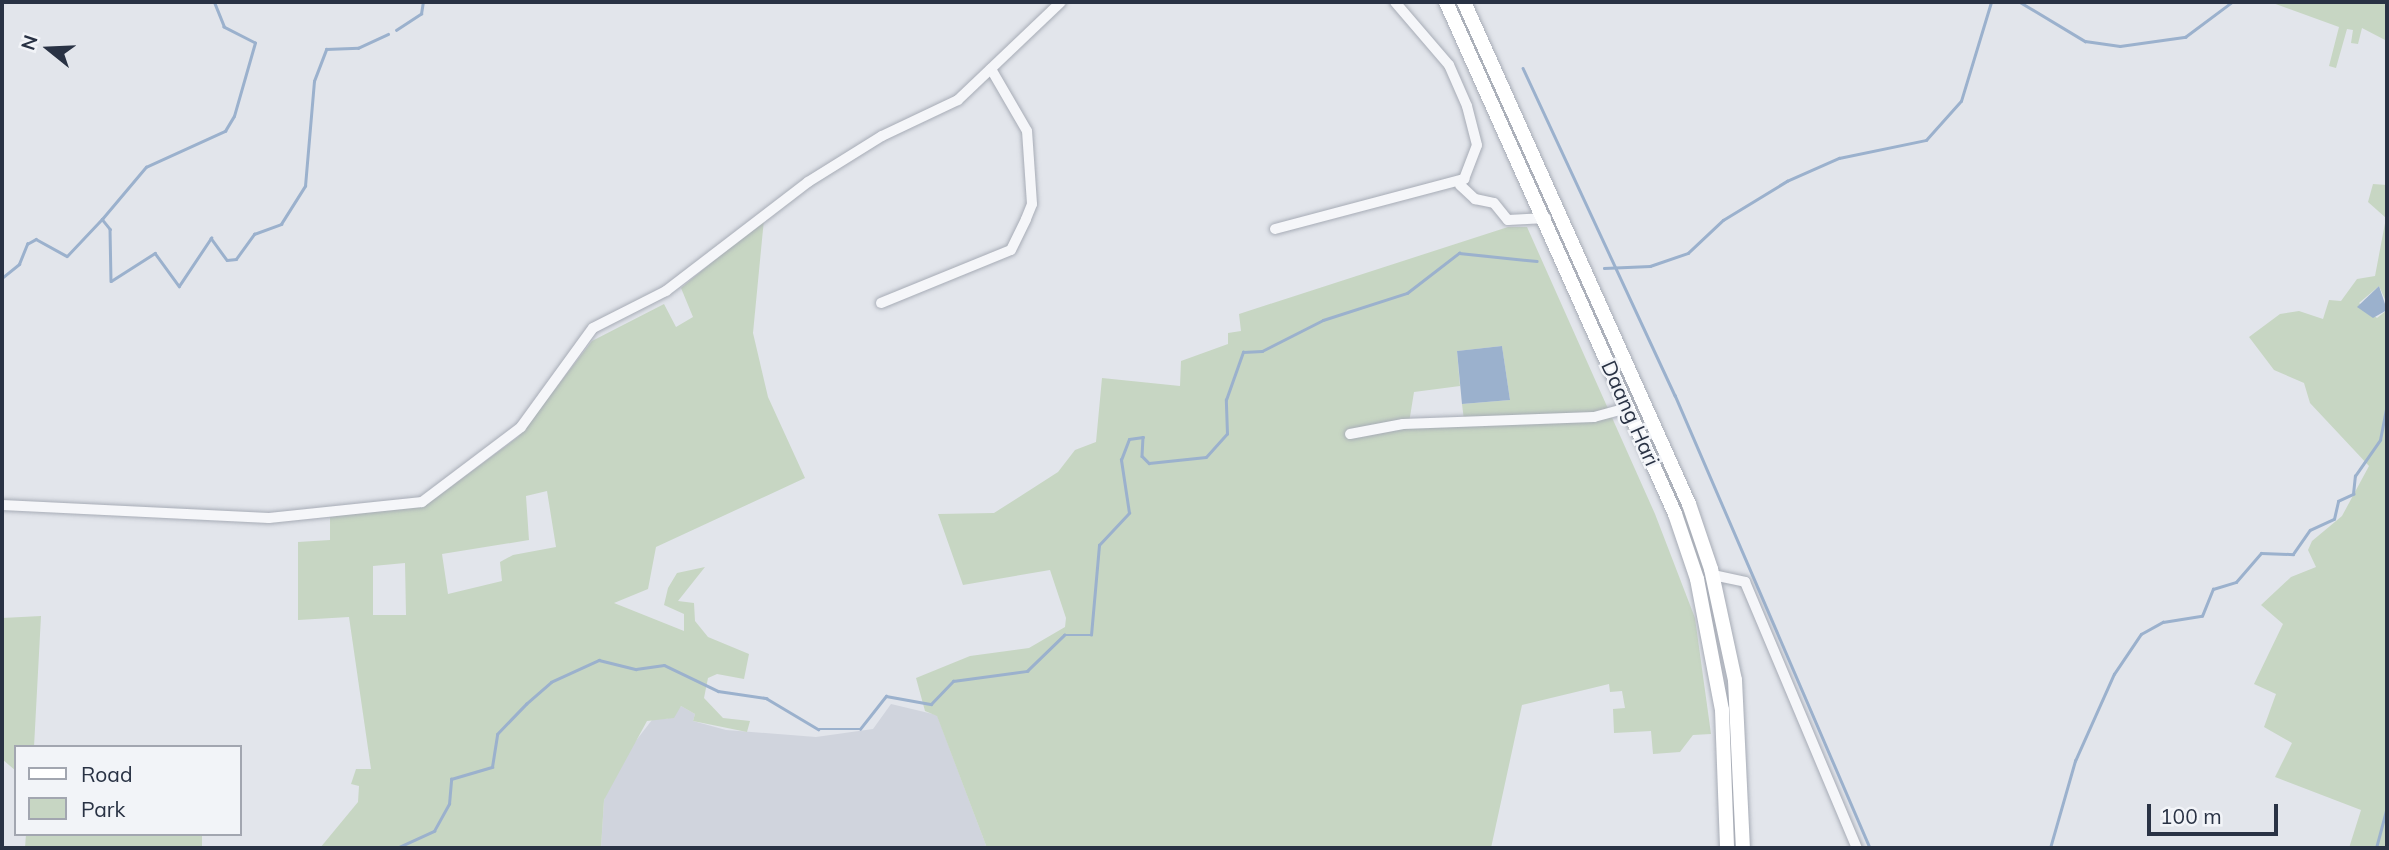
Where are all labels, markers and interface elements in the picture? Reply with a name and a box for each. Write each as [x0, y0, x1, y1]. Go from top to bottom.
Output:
north arrow [14, 14, 84, 84]
text: N [15, 32, 43, 53]
street label: Daang Hari [1597, 356, 1665, 470]
legend [14, 745, 242, 836]
text: Road [81, 761, 132, 787]
scale bar [2151, 790, 2282, 834]
text: Park [81, 796, 125, 822]
text: 100 m [2160, 803, 2222, 829]

